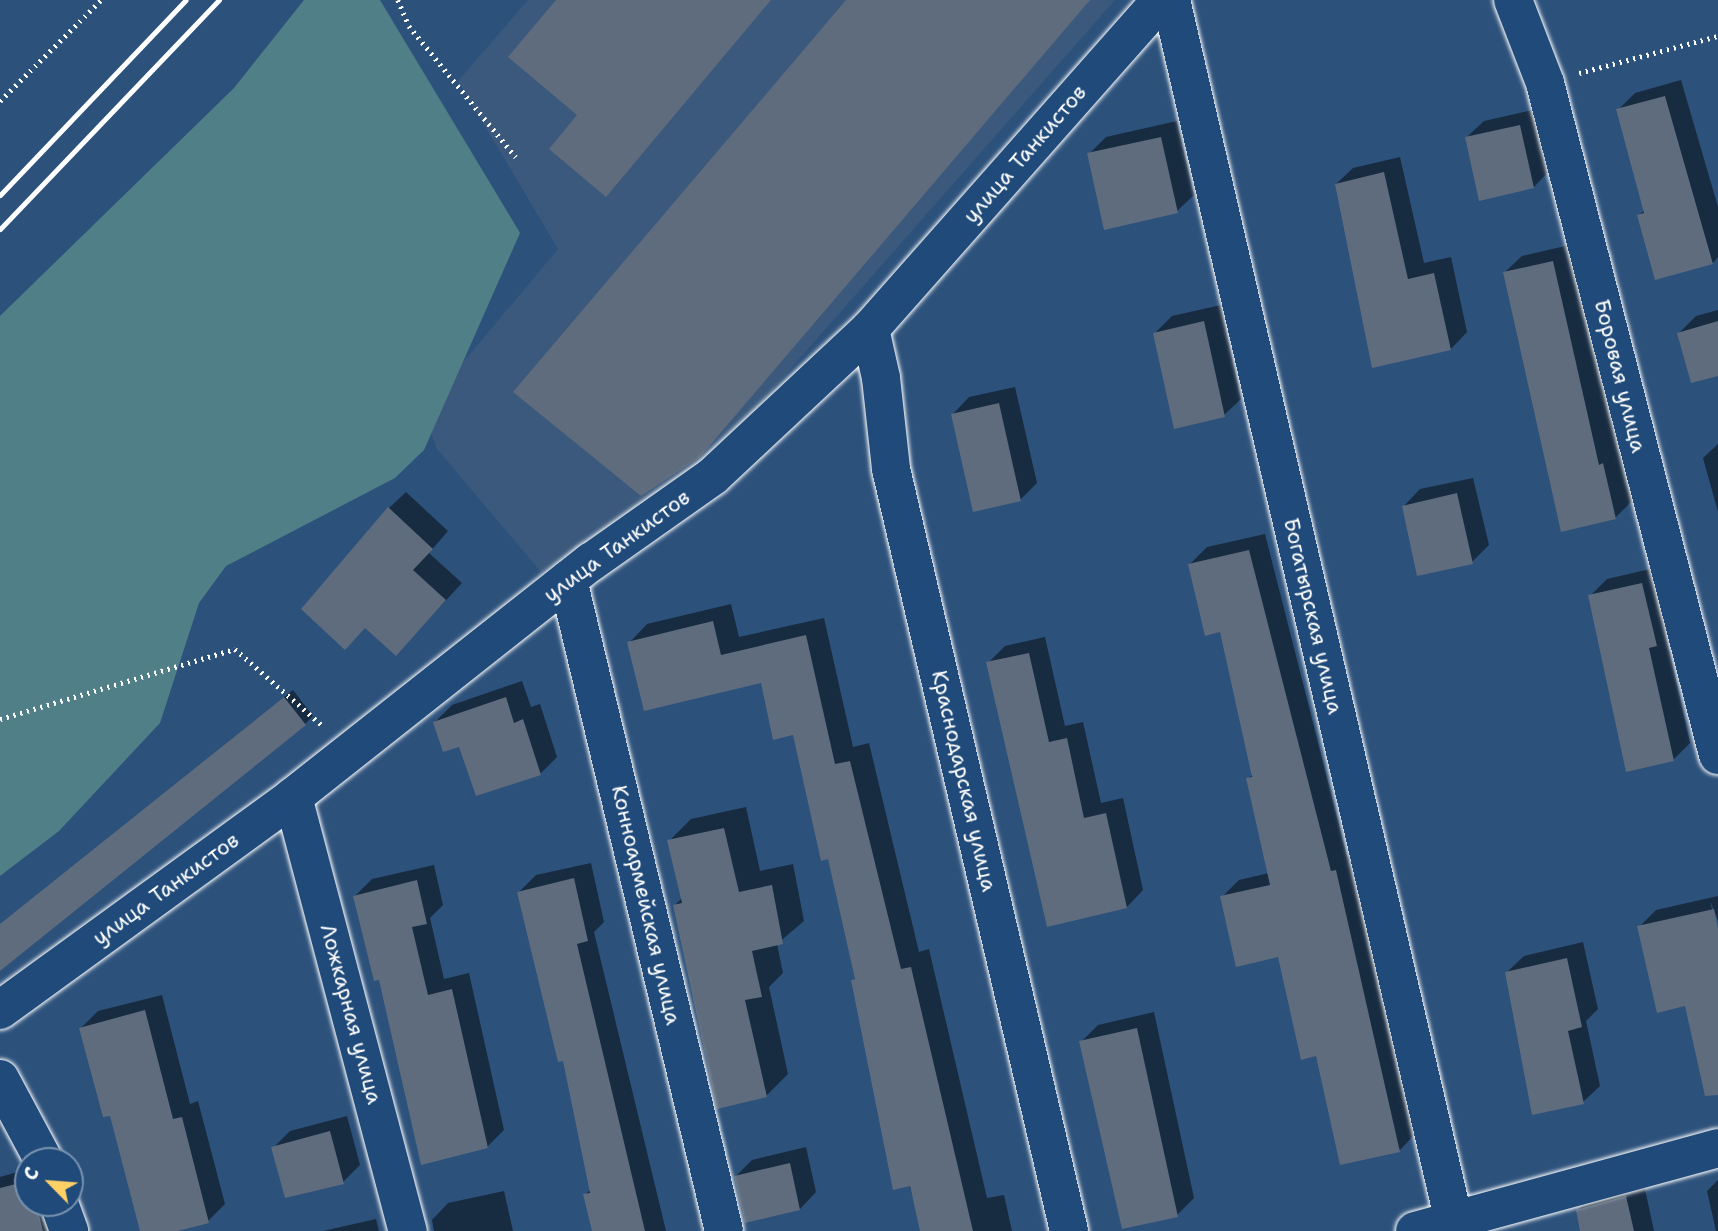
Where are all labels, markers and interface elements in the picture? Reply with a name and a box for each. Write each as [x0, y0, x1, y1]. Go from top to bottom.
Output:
street label: улица Танкистов [958, 80, 1092, 228]
street label: Боровая улица [1589, 297, 1651, 455]
street label: улица Танкистов [539, 484, 695, 608]
street label: Богатырская улица [1278, 515, 1348, 717]
street label: Краснодарская улица [926, 668, 1002, 894]
street label: Конноармейская улица [606, 783, 686, 1027]
street label: улица Танкистов [88, 827, 244, 951]
street label: Ложкарная улица [315, 921, 387, 1107]
north arrow [14, 1147, 84, 1217]
text: С [18, 1163, 45, 1184]

